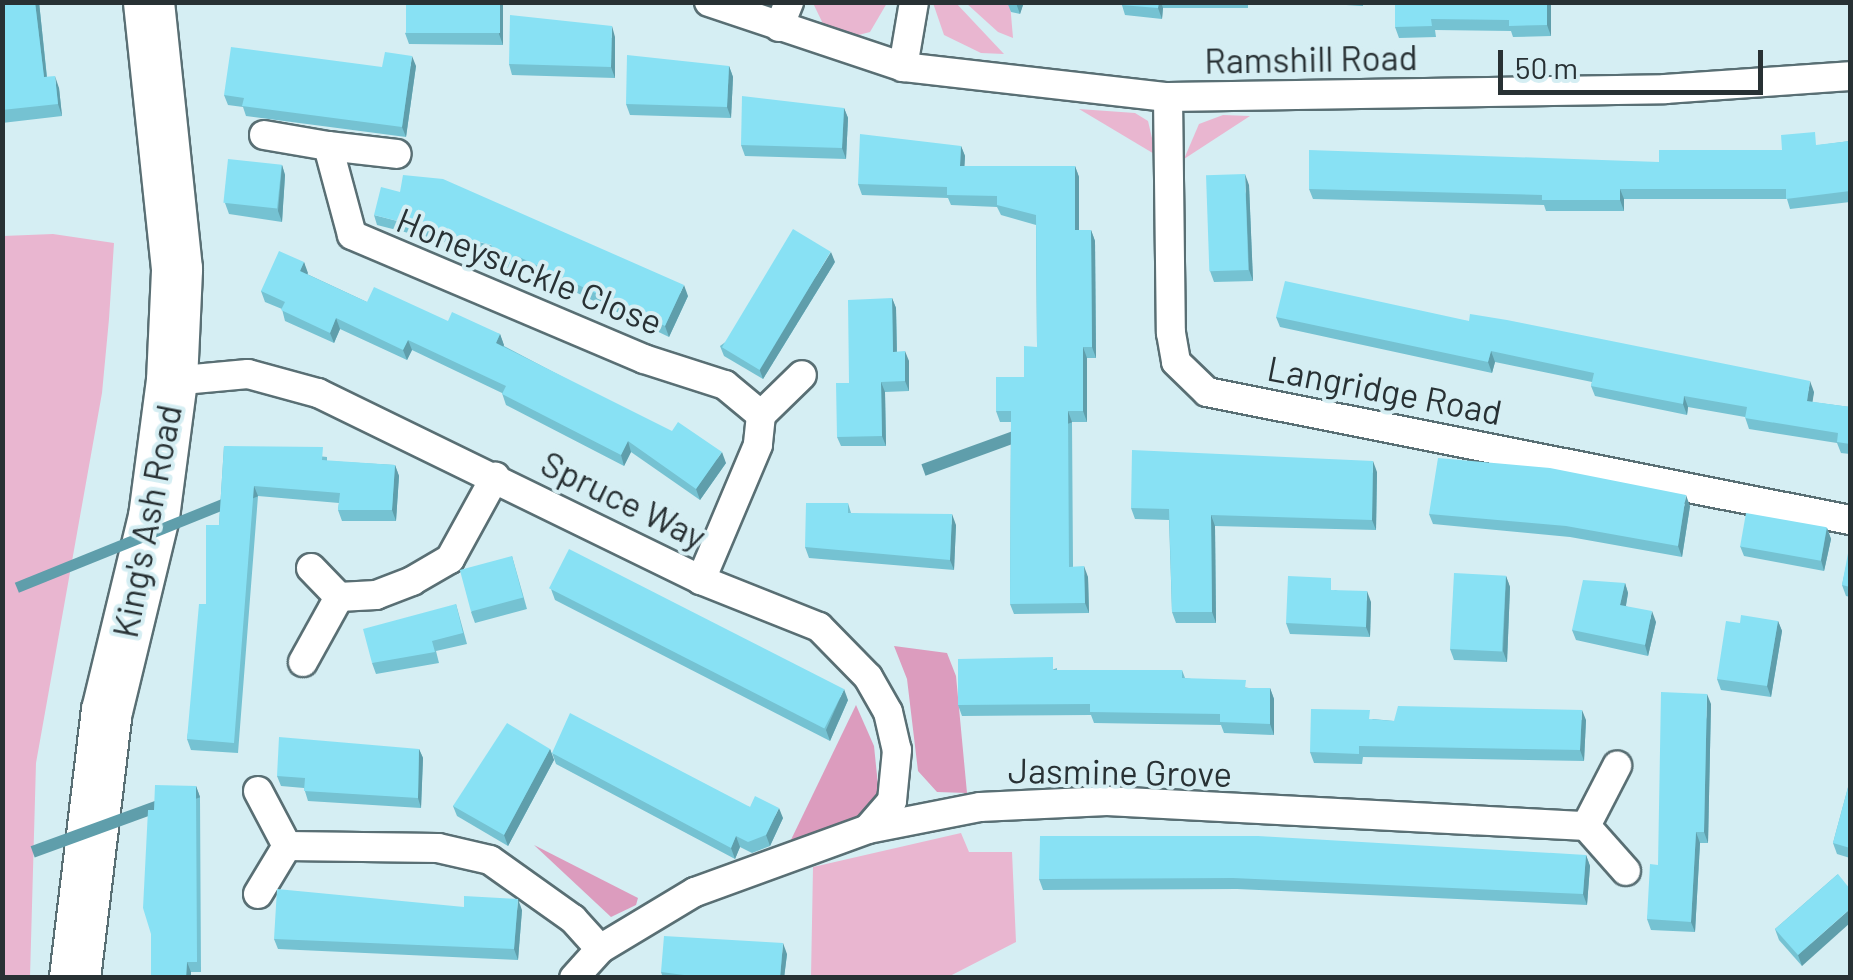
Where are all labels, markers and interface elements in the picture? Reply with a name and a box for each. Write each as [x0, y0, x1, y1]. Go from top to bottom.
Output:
scale bar [1503, 30, 1768, 92]
street label: Ramshill Road [1204, 35, 1418, 81]
text: 50 m [1515, 49, 1578, 85]
street label: Honeysuckle Close [391, 198, 669, 342]
street label: Langridge Road [1264, 346, 1506, 432]
street label: King's Ash Road [103, 401, 189, 641]
street label: Spruce Way [535, 441, 713, 557]
street label: Jasmine Grove [1008, 748, 1232, 794]

